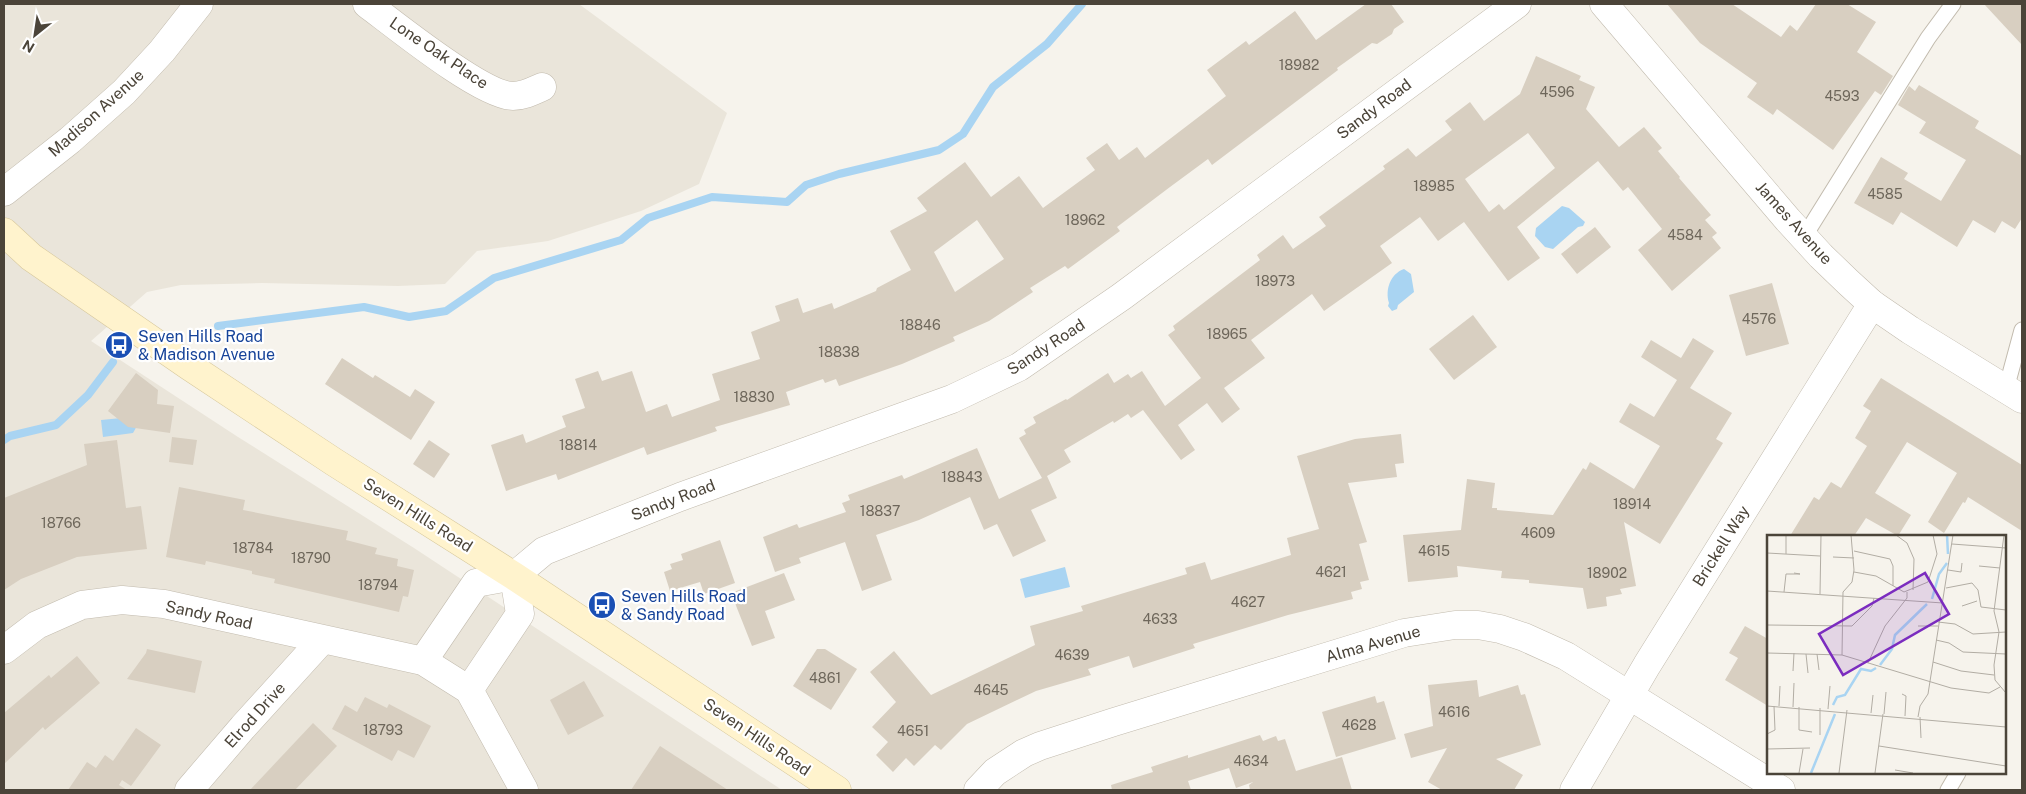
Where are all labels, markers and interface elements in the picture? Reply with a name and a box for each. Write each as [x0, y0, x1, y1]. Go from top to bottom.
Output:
north arrow [10, 10, 60, 60]
street label: Lone Oak Place [386, 13, 492, 93]
text: N [20, 37, 37, 56]
house number: 18982 [1279, 57, 1319, 73]
street label: Madison Avenue [44, 65, 148, 161]
street label: Sandy Road [1333, 75, 1415, 143]
house number: 4596 [1539, 84, 1575, 100]
house number: 4593 [1824, 88, 1860, 104]
house number: 18985 [1413, 178, 1455, 194]
street label: James Avenue [1752, 178, 1836, 268]
house number: 4585 [1867, 186, 1903, 202]
house number: 18962 [1065, 212, 1105, 228]
house number: 4584 [1667, 227, 1703, 243]
house number: 18973 [1255, 273, 1295, 289]
house number: 4576 [1742, 311, 1777, 327]
street label: Sandy Road [1004, 315, 1088, 379]
house number: 18846 [899, 317, 941, 333]
house number: 18965 [1206, 326, 1248, 342]
place label: Seven Hills Road & Madison Avenue [138, 327, 275, 364]
bus stop icon: Seven Hills Road & Madison Avenue [104, 330, 134, 360]
house number: 18838 [818, 344, 860, 360]
house number: 18830 [734, 389, 774, 405]
house number: 18814 [559, 437, 597, 453]
house number: 18843 [941, 469, 983, 485]
street label: Seven Hills Road [360, 474, 476, 556]
street label: Sandy Road [628, 475, 718, 525]
house number: 18914 [1613, 496, 1651, 512]
street label: Brickell Way [1689, 502, 1754, 590]
house number: 18837 [860, 503, 900, 519]
house number: 18766 [41, 515, 81, 531]
house number: 4609 [1521, 525, 1556, 541]
inset map [1767, 535, 2006, 774]
house number: 18784 [233, 540, 273, 556]
house number: 4615 [1418, 543, 1450, 559]
house number: 18790 [291, 550, 331, 566]
house number: 4621 [1315, 564, 1347, 580]
house number: 18902 [1587, 565, 1627, 581]
house number: 18794 [358, 577, 398, 593]
place label: Seven Hills Road & Sandy Road [621, 587, 746, 624]
bus stop icon: Seven Hills Road & Sandy Road [587, 590, 617, 620]
house number: 4627 [1231, 594, 1265, 610]
street label: Sandy Road [164, 596, 254, 634]
house number: 4633 [1143, 611, 1178, 627]
street label: Alma Avenue [1323, 621, 1423, 667]
house number: 4639 [1055, 647, 1090, 663]
house number: 4861 [809, 670, 841, 686]
street label: Elrod Drive [221, 678, 289, 752]
house number: 4645 [973, 682, 1009, 698]
street label: Seven Hills Road [700, 694, 814, 780]
house number: 4616 [1438, 704, 1470, 720]
house number: 4628 [1342, 717, 1376, 733]
house number: 18793 [363, 722, 403, 738]
house number: 4651 [897, 723, 929, 739]
house number: 4634 [1233, 753, 1269, 769]

